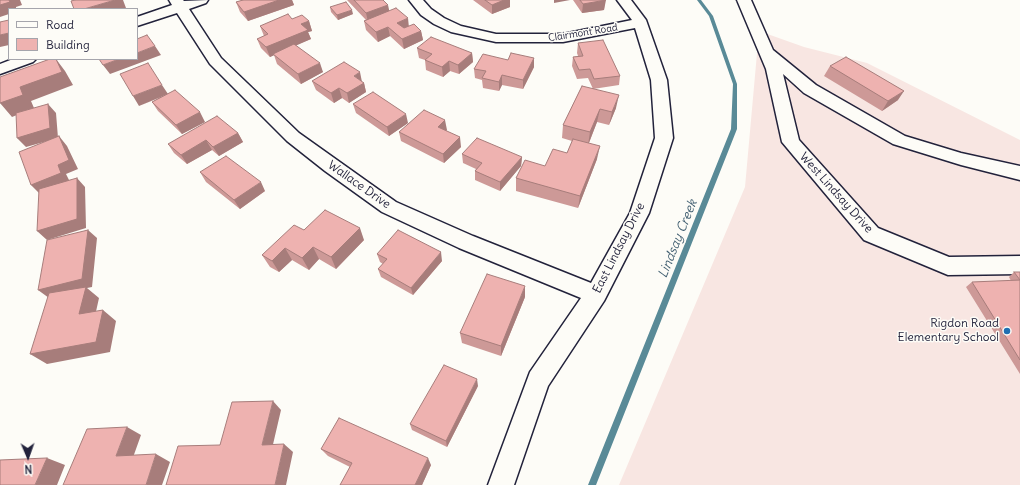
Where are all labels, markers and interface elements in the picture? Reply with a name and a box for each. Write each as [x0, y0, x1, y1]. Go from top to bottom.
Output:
legend [8, 8, 138, 60]
text: Road [46, 17, 74, 32]
street label: Clairmont Road [547, 22, 619, 44]
text: Building [46, 37, 90, 52]
street label: West Lindsay Drive [796, 150, 876, 236]
street label: Wallace Drive [325, 158, 393, 212]
water label: Lindsay Creek [655, 198, 701, 280]
street label: East Lindsay Drive [590, 200, 648, 296]
place label: Rigdon Road Elementary School [898, 317, 999, 345]
marker: Rigdon Road Elementary School [1002, 326, 1012, 336]
north arrow [8, 437, 48, 477]
text: N [24, 462, 32, 476]

